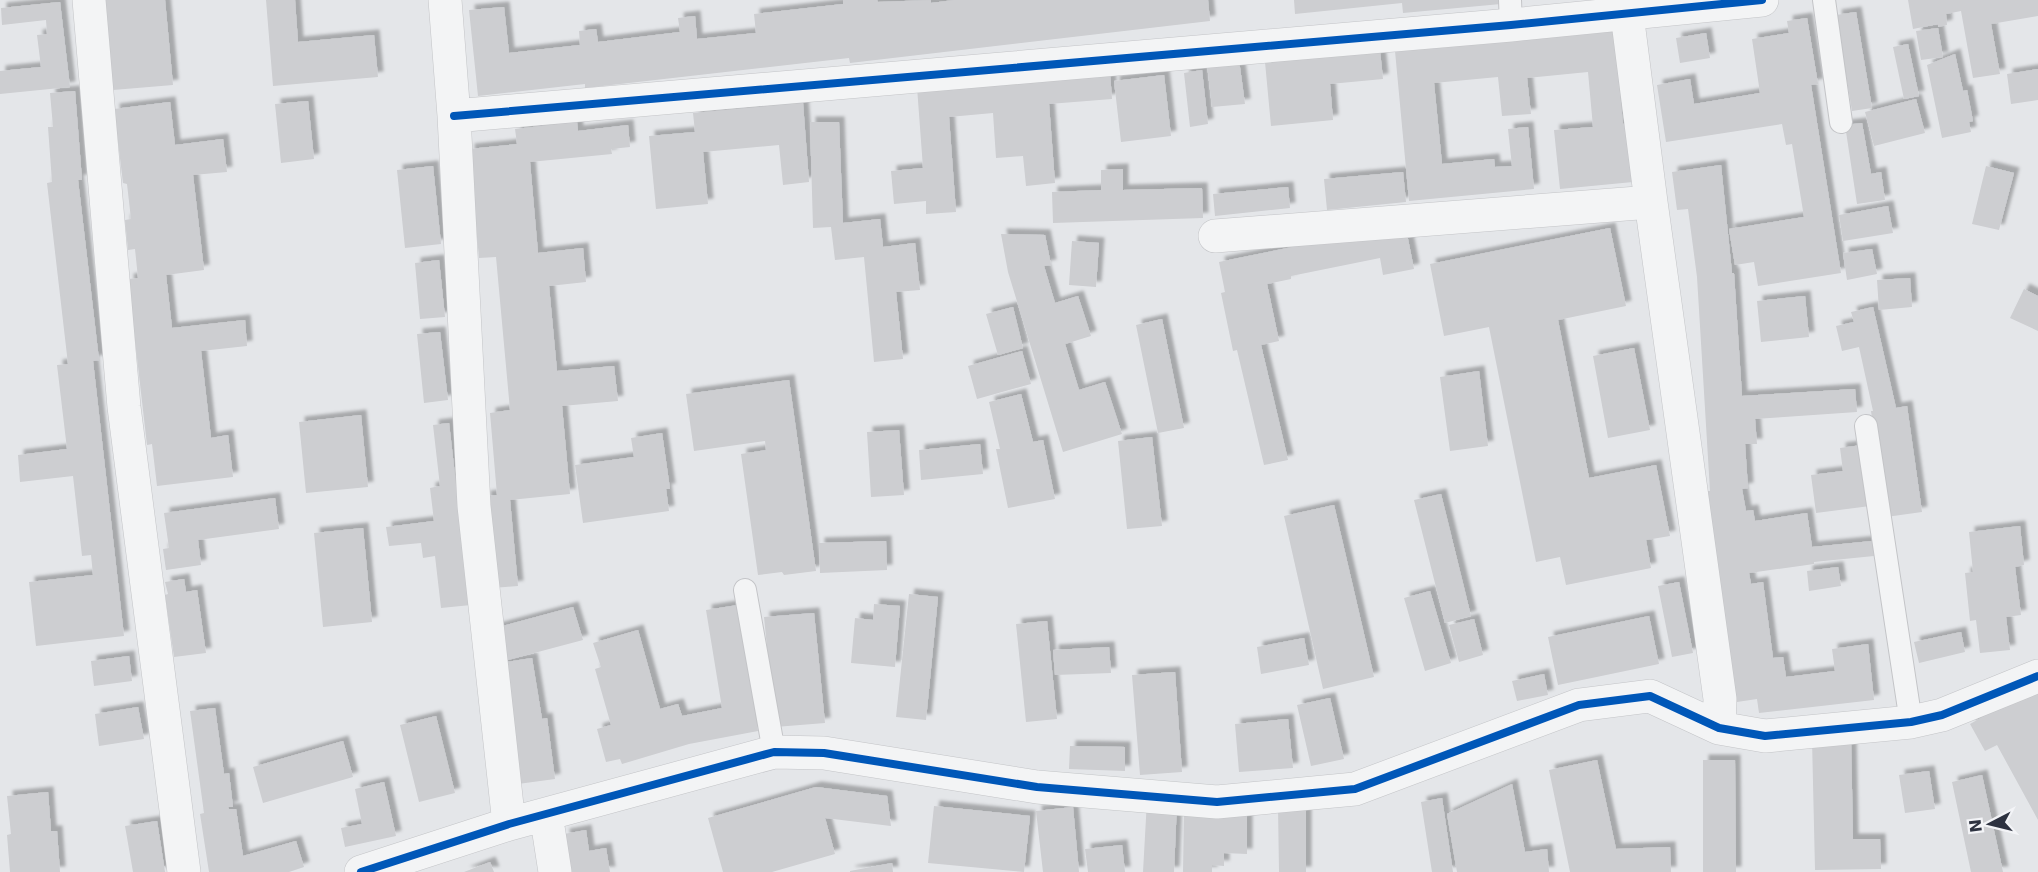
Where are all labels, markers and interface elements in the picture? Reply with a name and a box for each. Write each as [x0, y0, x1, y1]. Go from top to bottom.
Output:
north arrow [1960, 794, 2020, 854]
text: N [1965, 818, 1986, 834]

